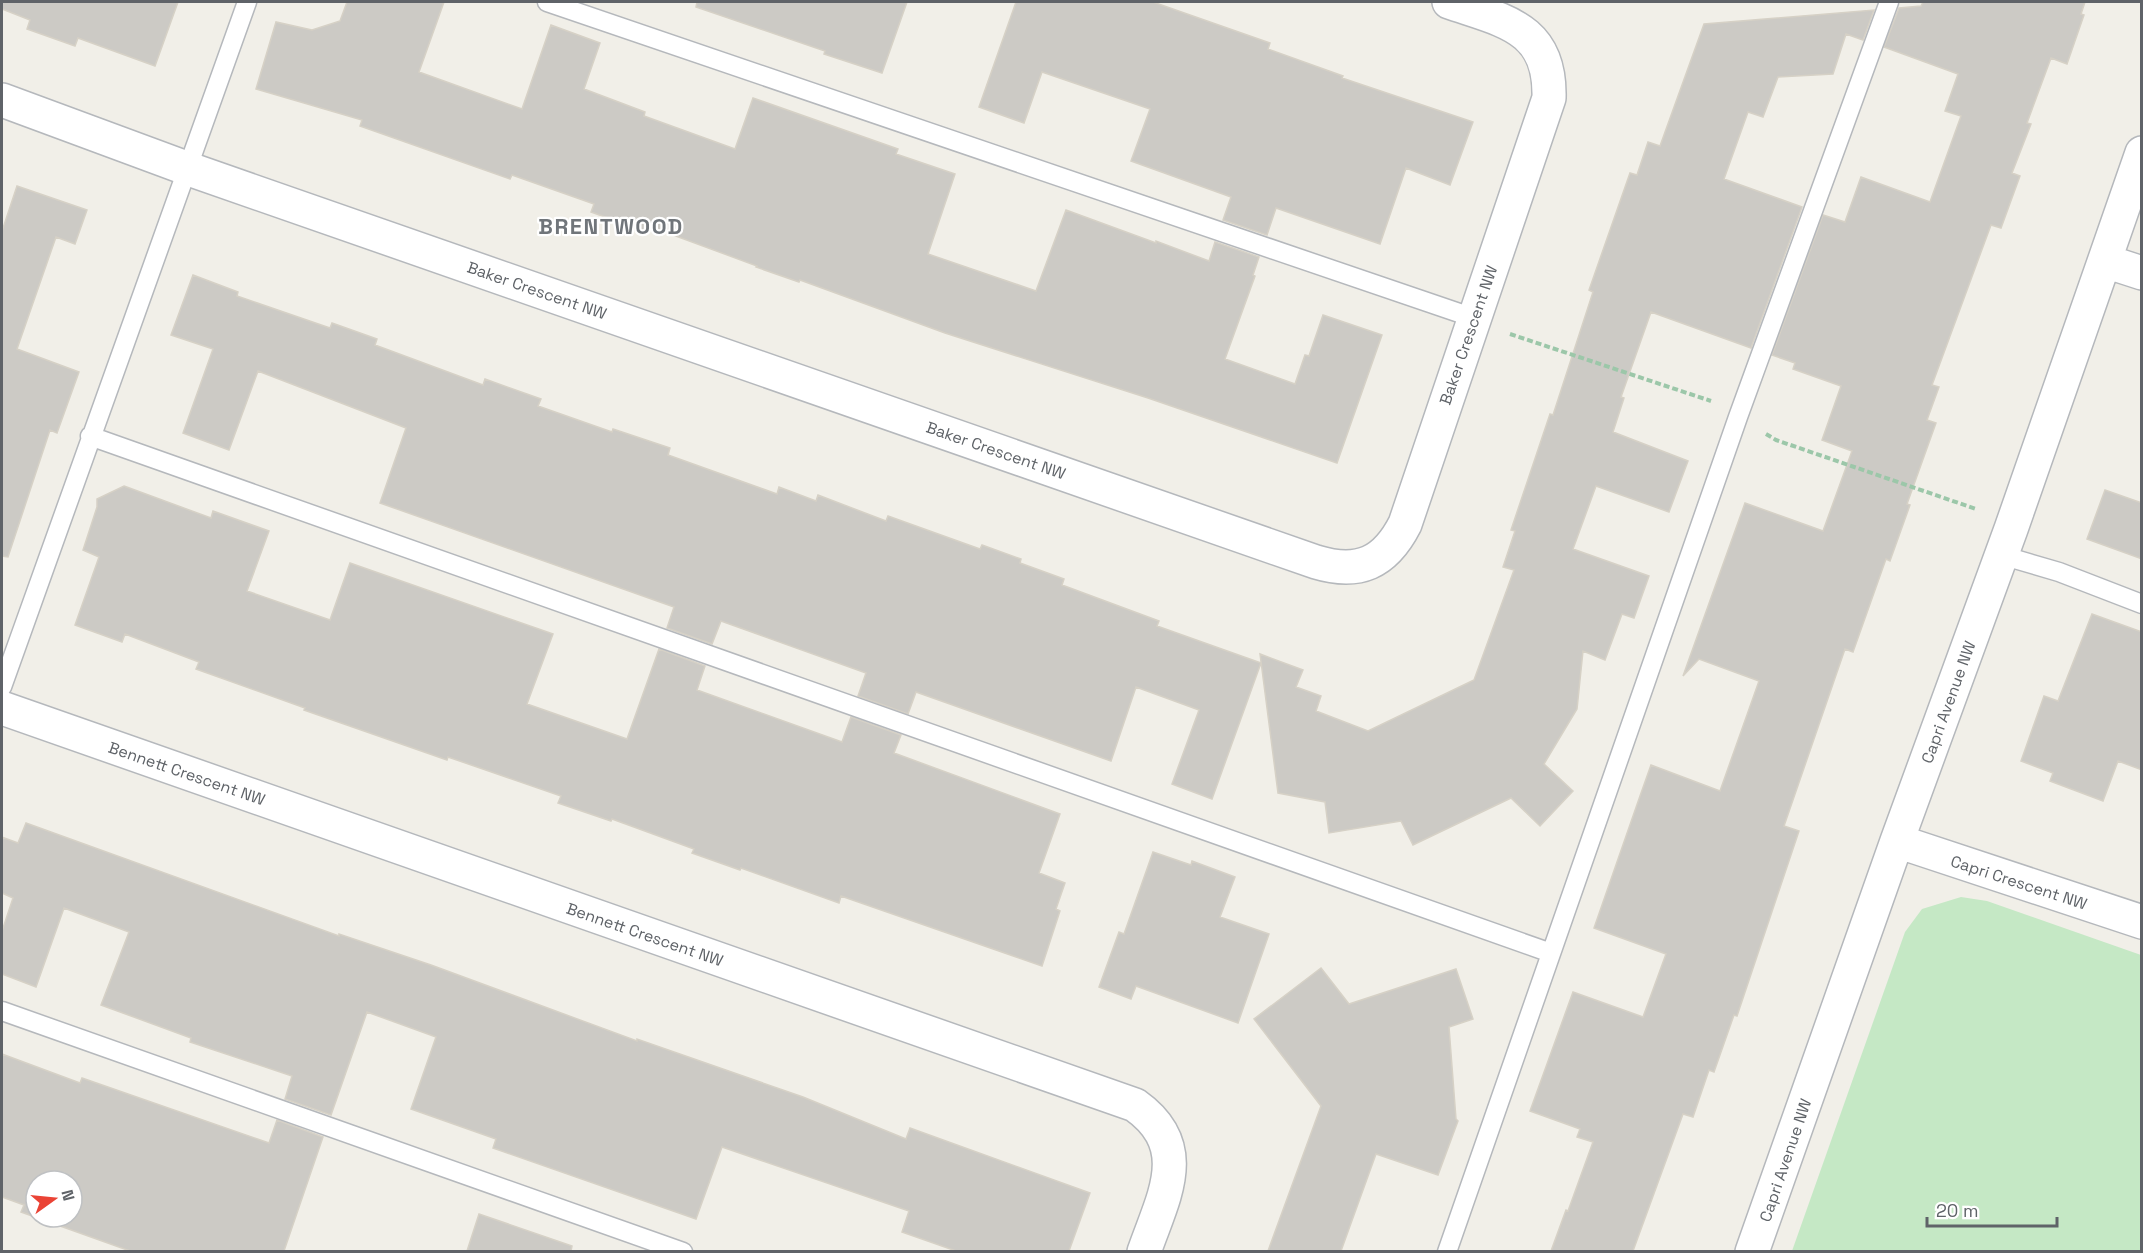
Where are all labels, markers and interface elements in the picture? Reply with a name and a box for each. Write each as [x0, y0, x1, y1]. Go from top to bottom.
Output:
district label: BRENTWOOD [538, 212, 684, 240]
street label: Baker Crescent NW [464, 257, 609, 324]
street label: Baker Crescent NW [1435, 263, 1502, 408]
street label: Baker Crescent NW [923, 417, 1068, 484]
street label: Capri Avenue NW [1917, 638, 1980, 766]
street label: Bennett Crescent NW [106, 737, 268, 810]
street label: Capri Crescent NW [1948, 850, 2090, 914]
street label: Bennett Crescent NW [564, 898, 726, 971]
street label: Capri Avenue NW [1755, 1096, 1816, 1225]
north arrow [24, 1169, 84, 1229]
text: N [56, 1187, 80, 1203]
scale bar [1927, 1190, 2058, 1228]
text: 20 m [1936, 1199, 1979, 1222]

